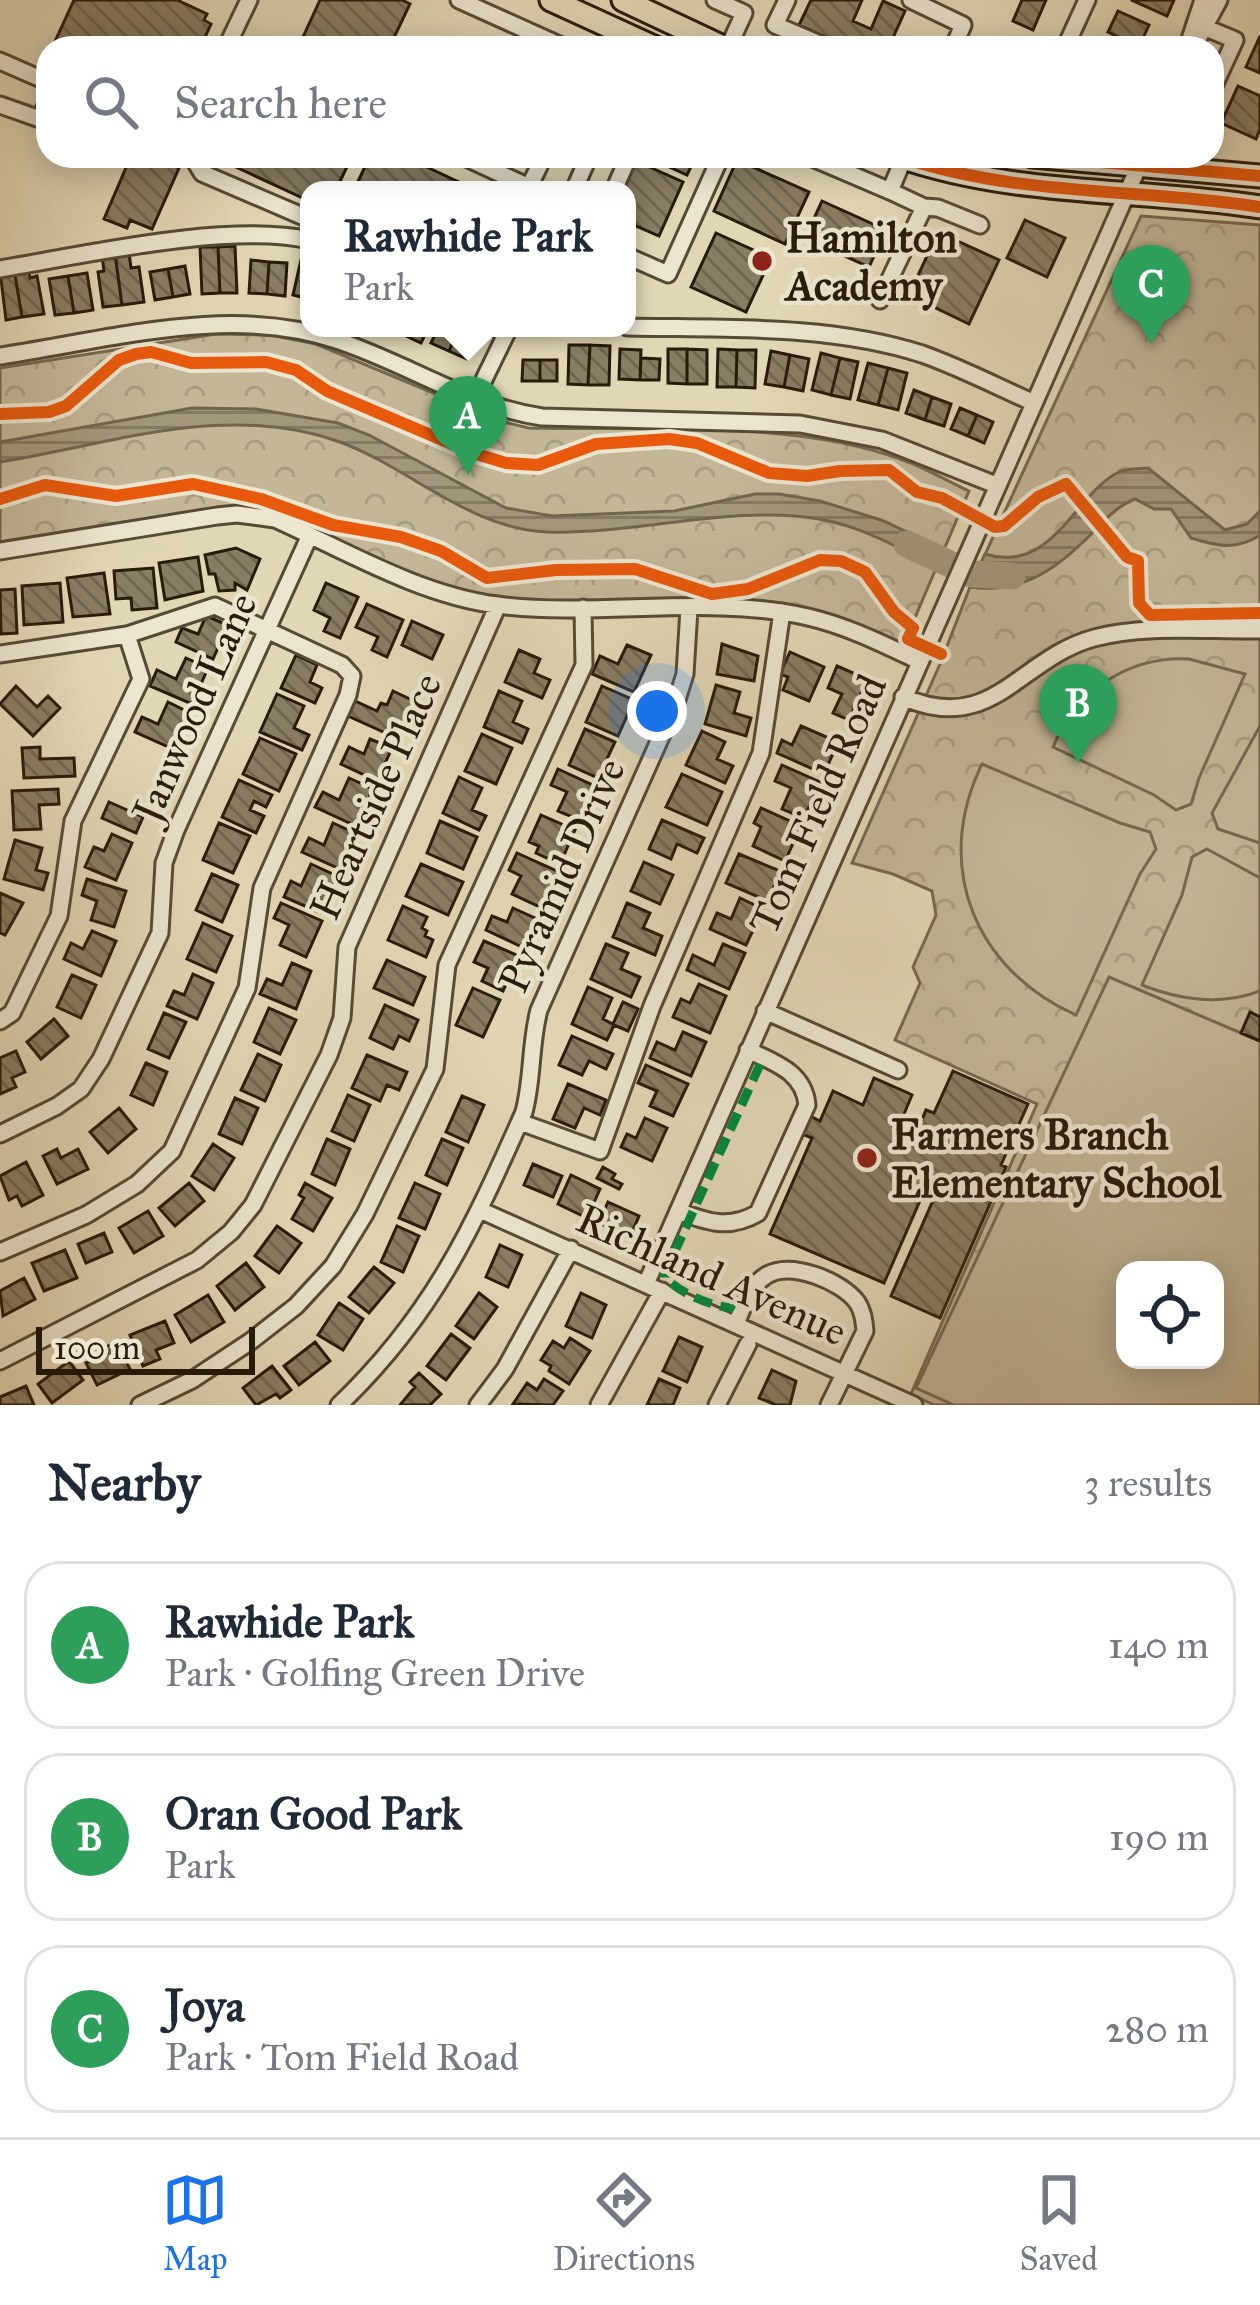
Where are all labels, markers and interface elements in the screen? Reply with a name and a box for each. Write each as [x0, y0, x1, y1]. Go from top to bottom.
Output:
search box [36, 36, 1224, 168]
icon: search [78, 69, 144, 135]
text: Search here [174, 75, 387, 130]
popup [300, 181, 636, 337]
text: Rawhide Park [343, 208, 593, 263]
place label: Hamilton Academy [783, 212, 957, 312]
pin: C [1112, 245, 1190, 344]
marker: Hamilton Academy [749, 248, 775, 274]
text: Park [343, 263, 414, 311]
pin: A [429, 376, 507, 475]
street label: Janwood Lane [120, 585, 269, 834]
pin: B [1039, 664, 1117, 763]
street label: Heartside Place [298, 665, 453, 928]
street label: Tom Field Road [738, 667, 898, 942]
your location [627, 681, 687, 741]
street label: Pyramid Drive [487, 750, 637, 1001]
place label: Farmers Branch Elementary School [891, 1109, 1222, 1209]
marker: Farmers Branch Elementary School [854, 1145, 880, 1171]
street label: Richland Avenue [569, 1192, 855, 1358]
map controls [1116, 1261, 1224, 1369]
button: locate [1116, 1261, 1224, 1369]
scale bar [36, 1321, 255, 1374]
text: 100 m [54, 1328, 140, 1368]
text: Nearby [48, 1452, 200, 1514]
text: 3 results [1084, 1459, 1212, 1507]
text: Rawhide Park [165, 1594, 414, 1649]
text: A [77, 1621, 103, 1669]
text: 140 m [1108, 1621, 1209, 1669]
text: Park · Golfing Green Drive [165, 1649, 585, 1697]
text: Oran Good Park [165, 1786, 462, 1841]
text: B [77, 1813, 103, 1861]
text: 190 m [1109, 1813, 1209, 1861]
text: Park [165, 1841, 236, 1889]
text: Joya [165, 1978, 245, 2033]
text: C [77, 2005, 103, 2053]
text: 280 m [1105, 2005, 1209, 2053]
text: Park · Tom Field Road [165, 2033, 519, 2081]
tab: Map [162, 2167, 228, 2279]
tab: Directions [553, 2167, 695, 2279]
tab: Saved [1019, 2167, 1098, 2279]

